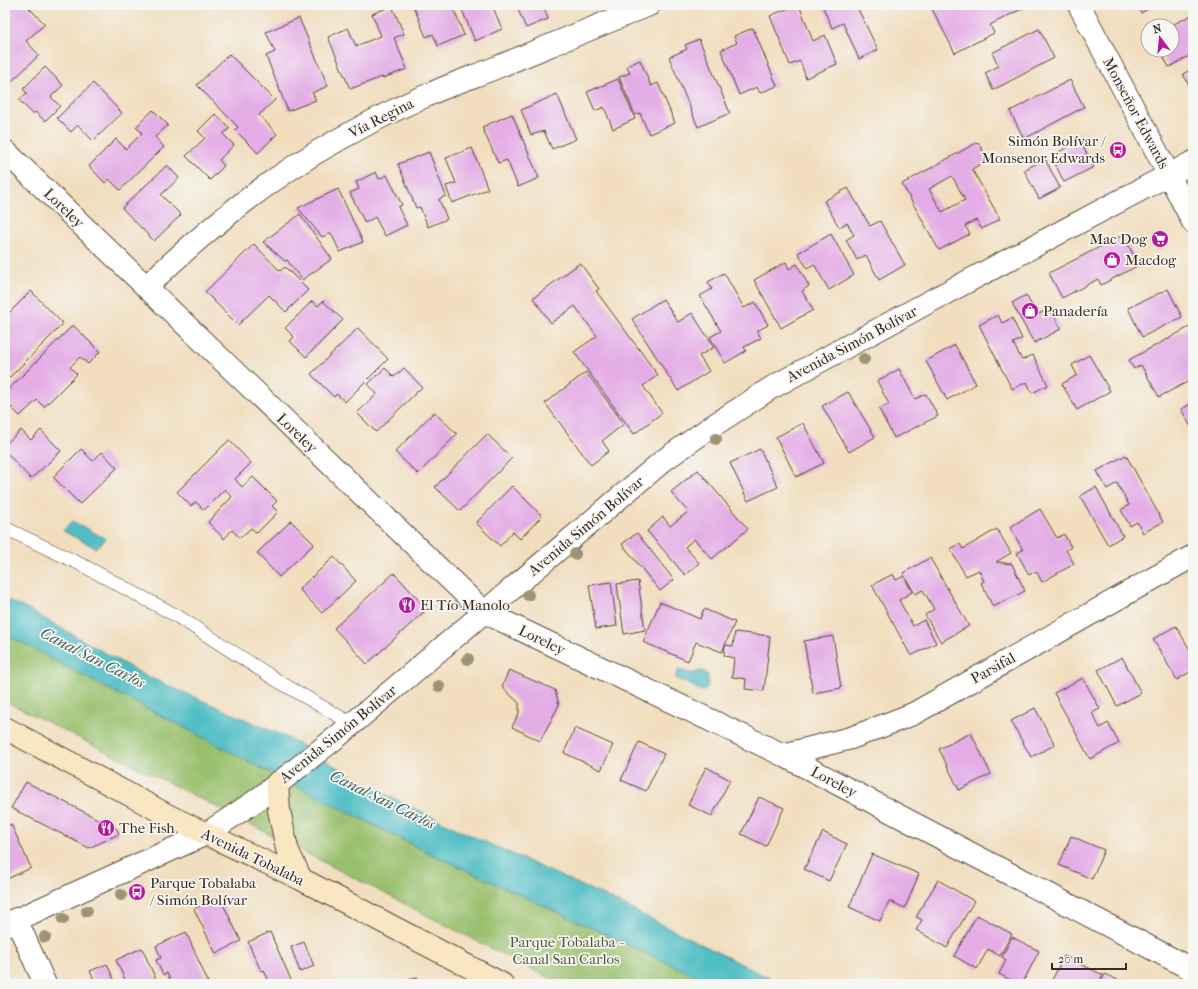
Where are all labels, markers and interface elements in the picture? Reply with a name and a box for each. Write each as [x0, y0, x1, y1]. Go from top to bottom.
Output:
north arrow [1140, 18, 1180, 58]
text: N [1152, 21, 1164, 36]
street label: Monseñor Edwards [1099, 54, 1173, 172]
street label: Vía Regina [345, 94, 417, 142]
place label: Simón Bolívar / Monsenor Edwards [982, 132, 1106, 167]
bus stop icon: Simón Bolívar / Monsenor Edwards [1108, 140, 1128, 160]
street label: Loreley [40, 184, 89, 232]
supermarket icon: Mac Dog [1150, 229, 1170, 249]
place label: Mac Dog [1089, 230, 1148, 248]
shop icon: Macdog [1102, 250, 1122, 270]
place label: Macdog [1125, 251, 1177, 269]
shop icon: Panadería [1020, 301, 1040, 321]
street label: Avenida Simón Bolívar [783, 302, 921, 387]
place label: Panadería [1043, 302, 1109, 320]
street label: Loreley [273, 409, 322, 457]
street label: Avenida Simón Bolívar [524, 472, 648, 580]
restaurant icon: El Tío Manolo [397, 595, 417, 615]
place label: El Tío Manolo [420, 596, 510, 614]
street label: Loreley [516, 621, 569, 659]
water label: Canal San Carlos [37, 623, 149, 692]
street label: Parsifal [968, 648, 1018, 688]
street label: Avenida Simón Bolívar [275, 681, 401, 787]
street label: Loreley [808, 762, 861, 802]
water label: Canal San Carlos [327, 766, 439, 834]
restaurant icon: The Fish [96, 818, 116, 838]
place label: The Fish [119, 819, 175, 837]
street label: Avenida Tobalaba [198, 824, 308, 890]
place label: Parque Tobalaba / Simón Bolívar [149, 874, 257, 909]
bus stop icon: Parque Tobalaba / Simón Bolívar [127, 882, 147, 902]
park label: Parque Tobalaba - Canal San Carlos [509, 933, 625, 968]
scale bar [1052, 945, 1126, 971]
text: 20 m [1058, 952, 1083, 966]

